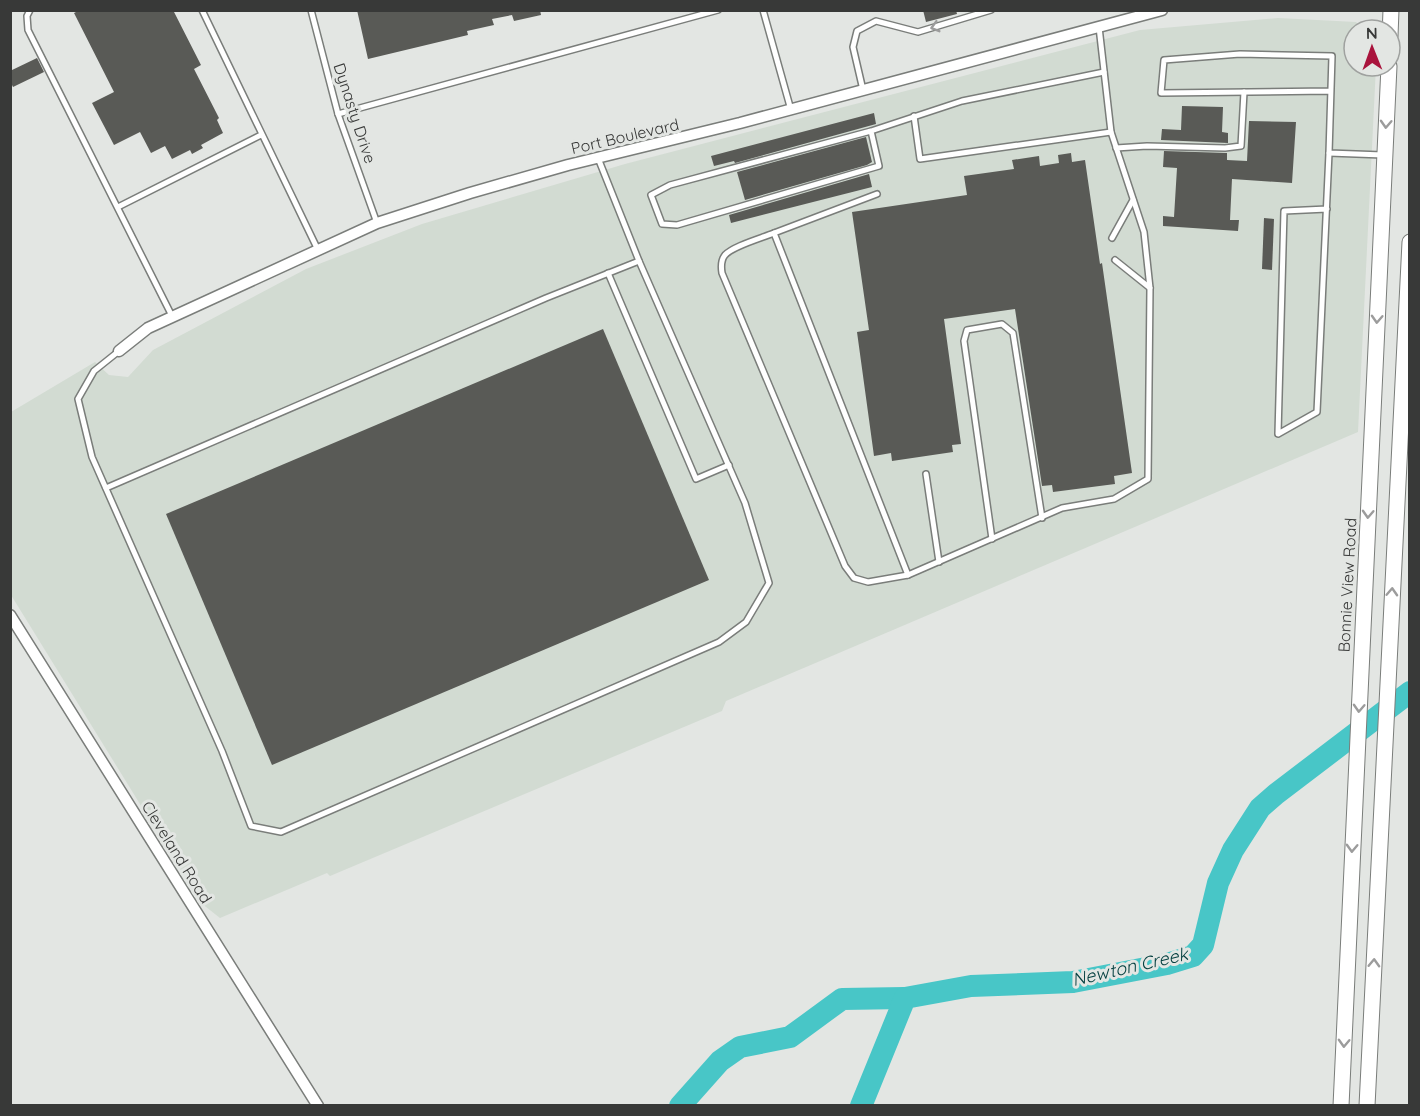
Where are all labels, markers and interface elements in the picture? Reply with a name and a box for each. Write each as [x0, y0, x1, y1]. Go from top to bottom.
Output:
north arrow [1342, 18, 1402, 78]
one-way arrow [930, 20, 941, 32]
text: N [1366, 23, 1378, 43]
street label: Dynasty Drive [329, 60, 381, 166]
street label: Port Boulevard [569, 114, 681, 158]
one-way arrow [1379, 120, 1392, 129]
one-way arrow [1371, 315, 1383, 324]
one-way arrow [1362, 510, 1375, 519]
street label: Bonnie View Road [1333, 517, 1361, 653]
one-way arrow [1385, 587, 1398, 596]
one-way arrow [1352, 704, 1365, 713]
street label: Cleveland Road [138, 797, 216, 907]
one-way arrow [1346, 844, 1359, 853]
water label: Newton Creek [1070, 942, 1191, 991]
one-way arrow [1368, 959, 1381, 968]
one-way arrow [1337, 1039, 1350, 1048]

